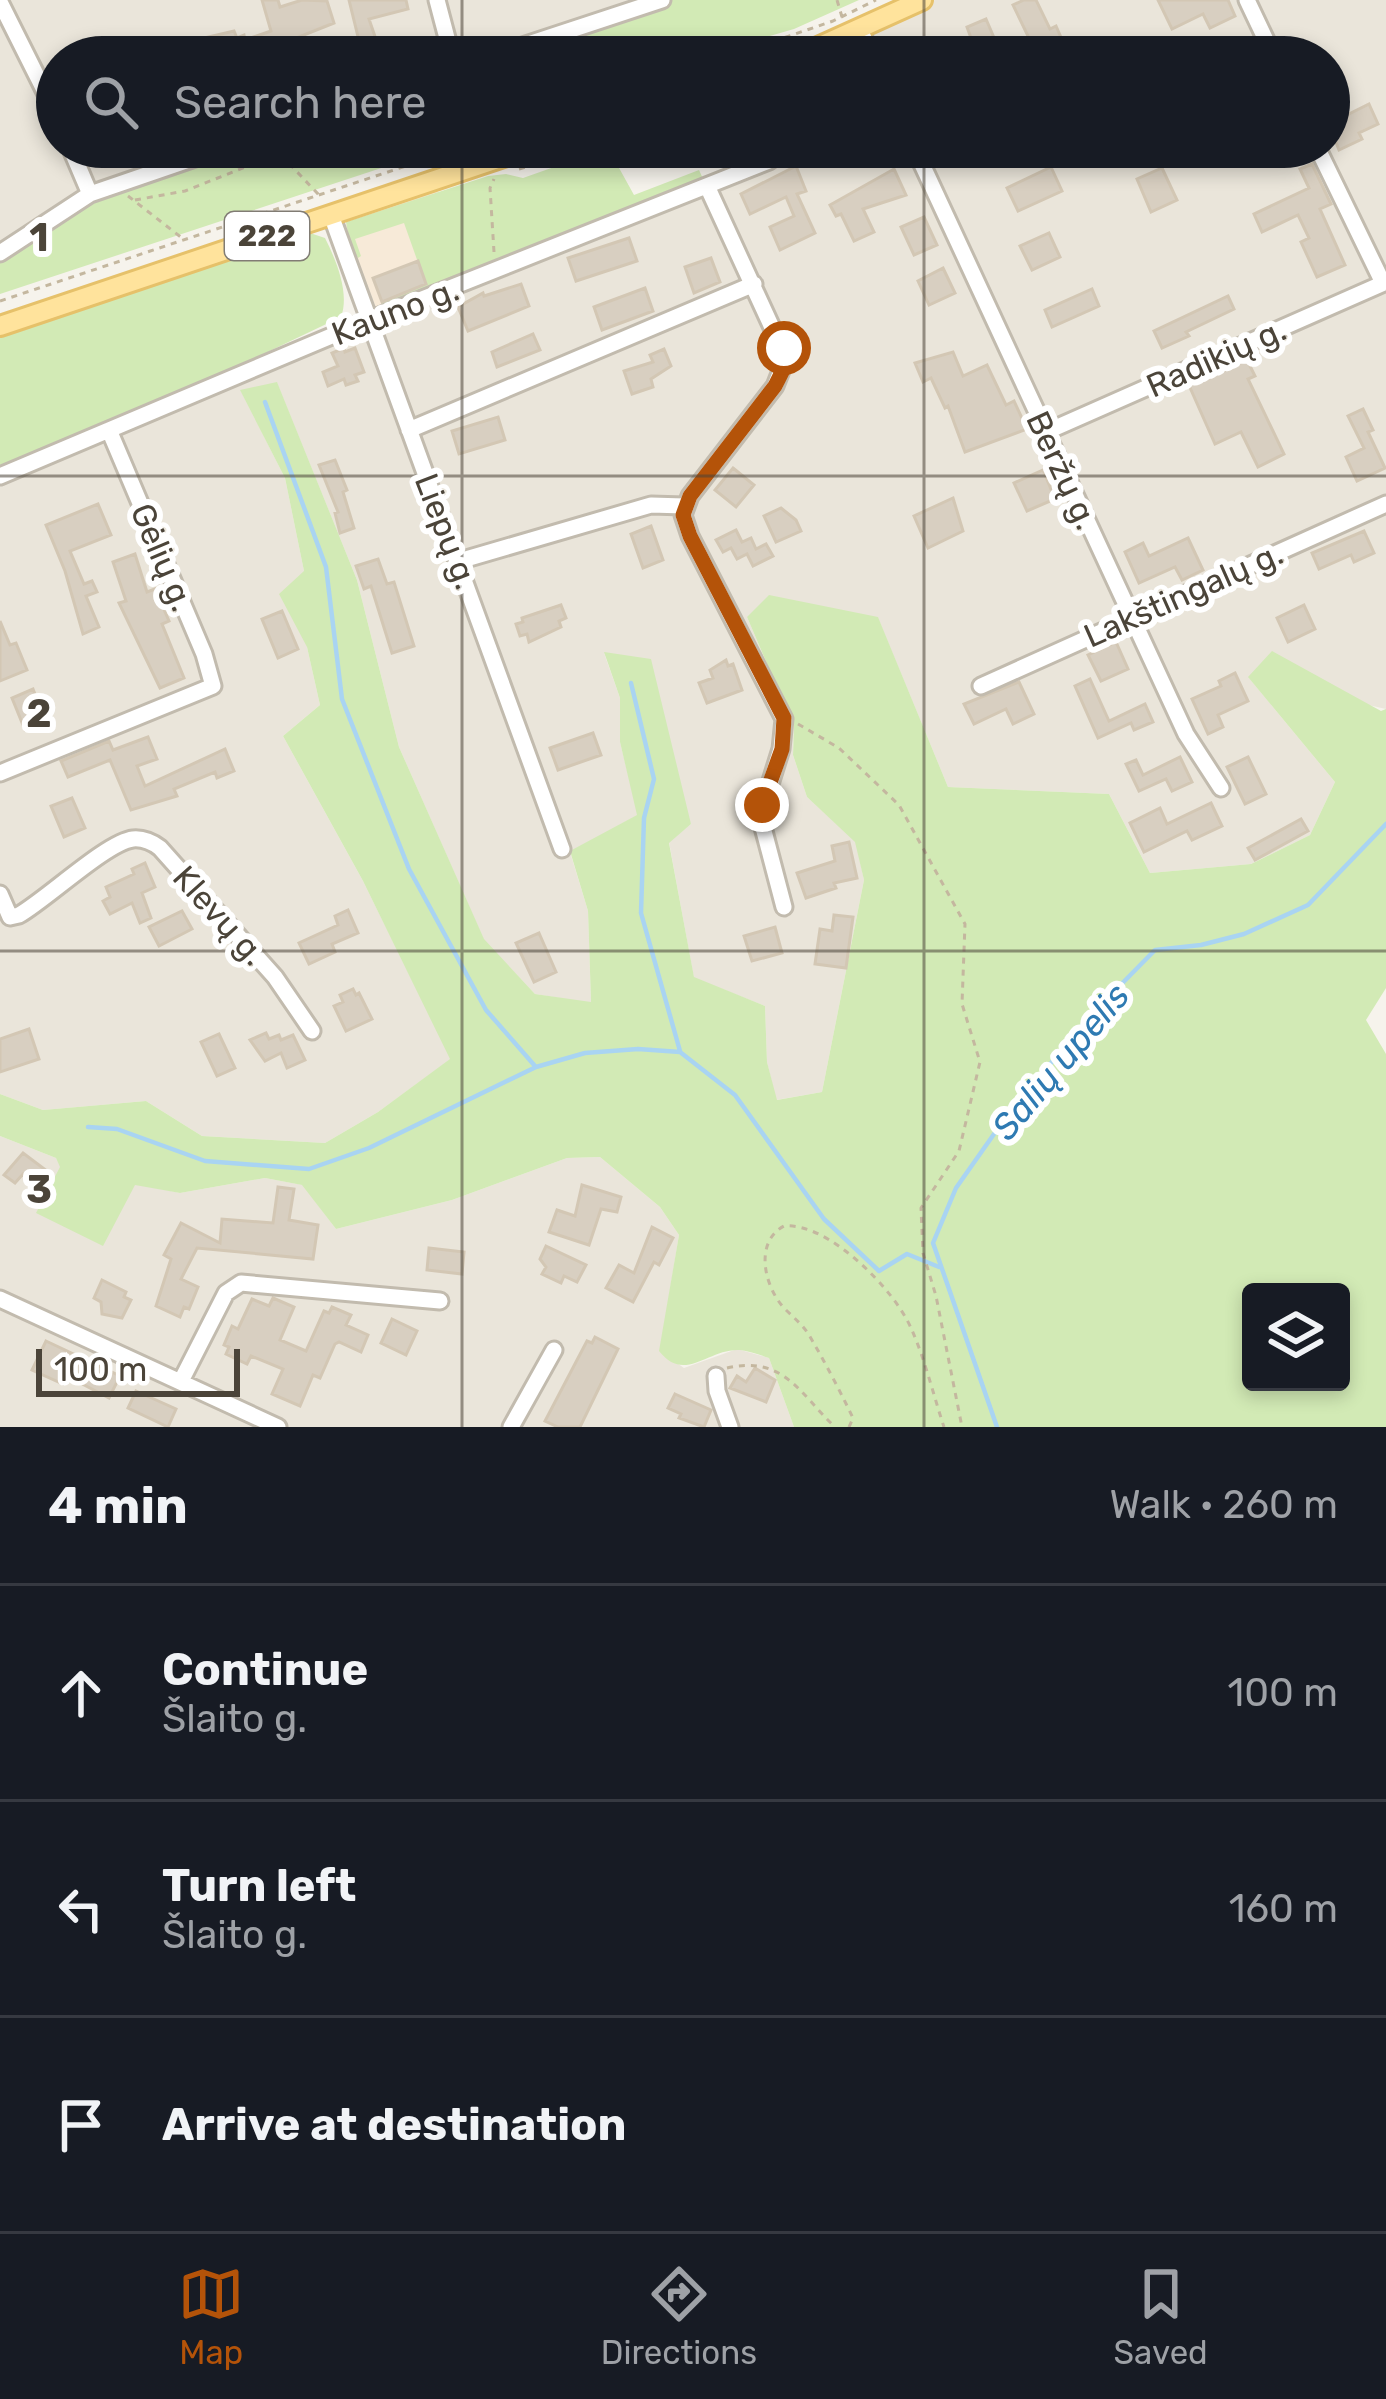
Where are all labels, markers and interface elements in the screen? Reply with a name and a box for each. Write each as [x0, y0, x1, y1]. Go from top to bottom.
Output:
search box [36, 36, 1350, 168]
icon: search [78, 69, 144, 135]
text: Search here [174, 76, 426, 129]
road number: 222 [225, 212, 309, 260]
text: 1 [29, 215, 49, 261]
street label: Kauno g. [326, 269, 464, 353]
street label: Radikių g. [1140, 309, 1292, 405]
route start [757, 321, 811, 375]
street label: Beržų g. [1018, 405, 1107, 535]
street label: Liepų g. [407, 468, 486, 595]
street label: Gėlių g. [123, 498, 203, 617]
street label: Lakštingalų g. [1078, 533, 1288, 656]
text: 2 [26, 691, 52, 737]
route end [735, 778, 789, 832]
street label: Klevų g. [165, 858, 274, 973]
water label: Salių upelis [983, 974, 1138, 1148]
text: 3 [26, 1167, 52, 1213]
map controls [1242, 1283, 1350, 1391]
button: layers [1242, 1283, 1350, 1391]
scale bar [36, 1343, 240, 1396]
text: 100 m [54, 1350, 147, 1389]
text: 4 min [48, 1475, 188, 1536]
text: Walk · 260 m [1109, 1482, 1338, 1528]
text: Continue [162, 1643, 368, 1696]
icon: ahead [48, 1660, 114, 1726]
text: 100 m [1228, 1670, 1338, 1716]
text: Šlaito g. [162, 1696, 307, 1742]
text: Turn left [162, 1859, 356, 1912]
icon: left [48, 1876, 114, 1942]
text: 160 m [1229, 1886, 1338, 1932]
text: Šlaito g. [162, 1912, 307, 1958]
icon: arrive [48, 2092, 114, 2158]
text: Arrive at destination [162, 2098, 627, 2151]
tab: Map [178, 2261, 244, 2372]
tab: Directions [601, 2261, 757, 2372]
tab: Saved [1114, 2261, 1208, 2372]

